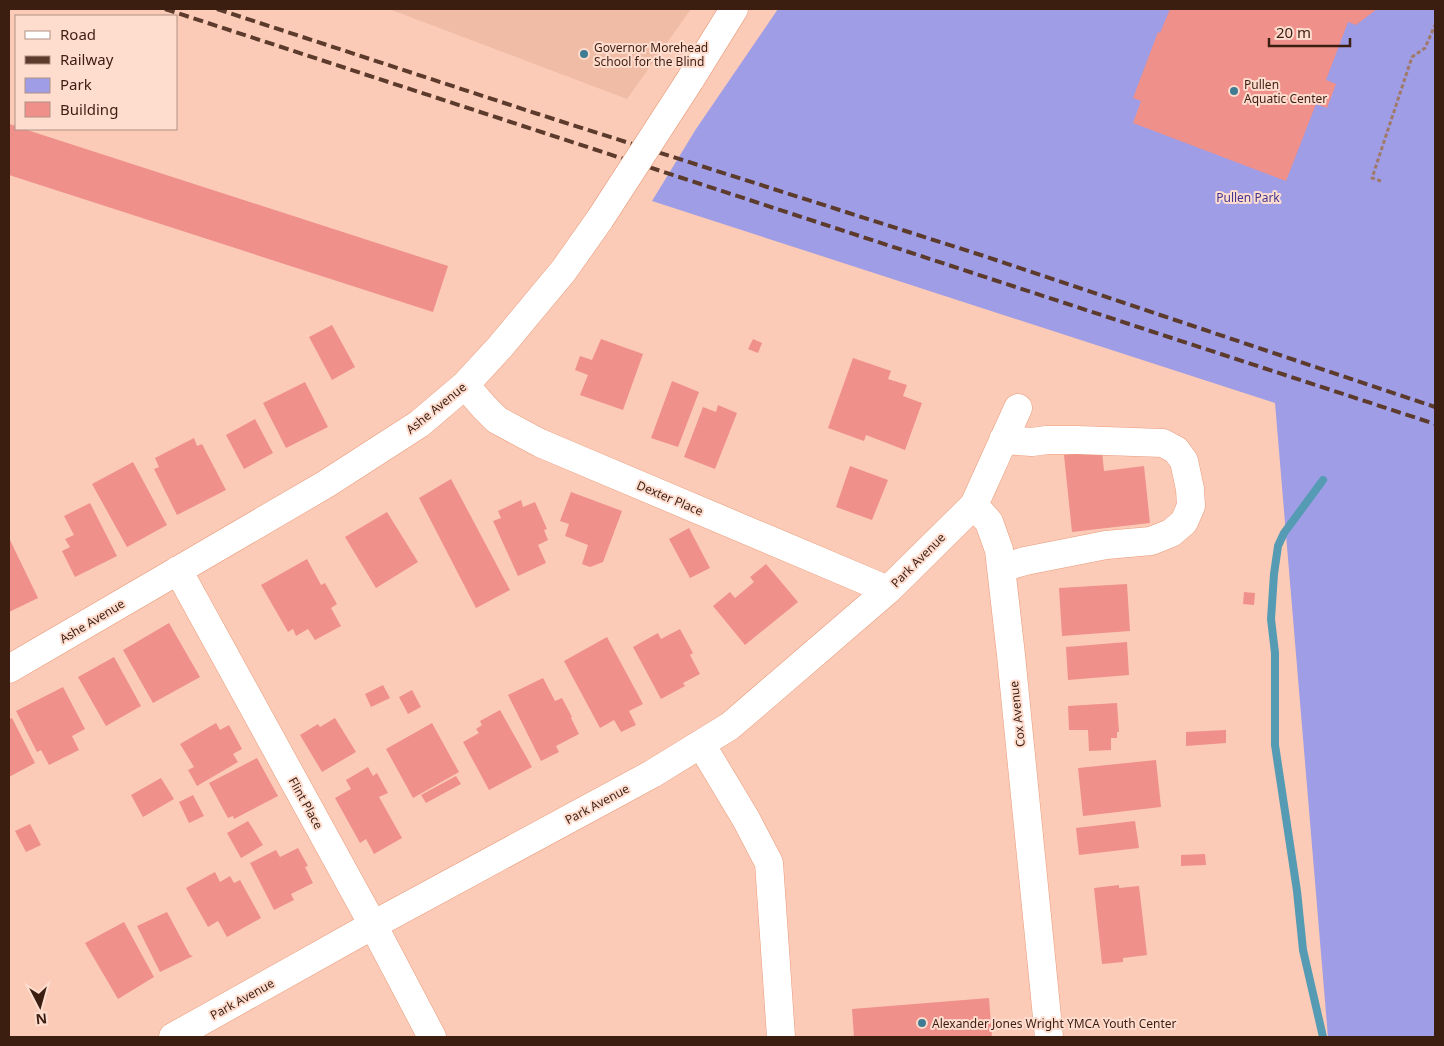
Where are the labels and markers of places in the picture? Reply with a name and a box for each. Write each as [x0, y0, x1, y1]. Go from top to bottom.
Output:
place label: Governor Morehead School for the Blind [594, 39, 708, 70]
marker: Governor Morehead School for the Blind [578, 48, 590, 60]
place label: Pullen Aquatic Center [1244, 76, 1327, 107]
marker: Pullen Aquatic Center [1228, 85, 1240, 97]
place label: Alexander Jones Wright YMCA Youth Center [932, 1015, 1177, 1032]
marker: Alexander Jones Wright YMCA Youth Center [916, 1017, 928, 1029]

